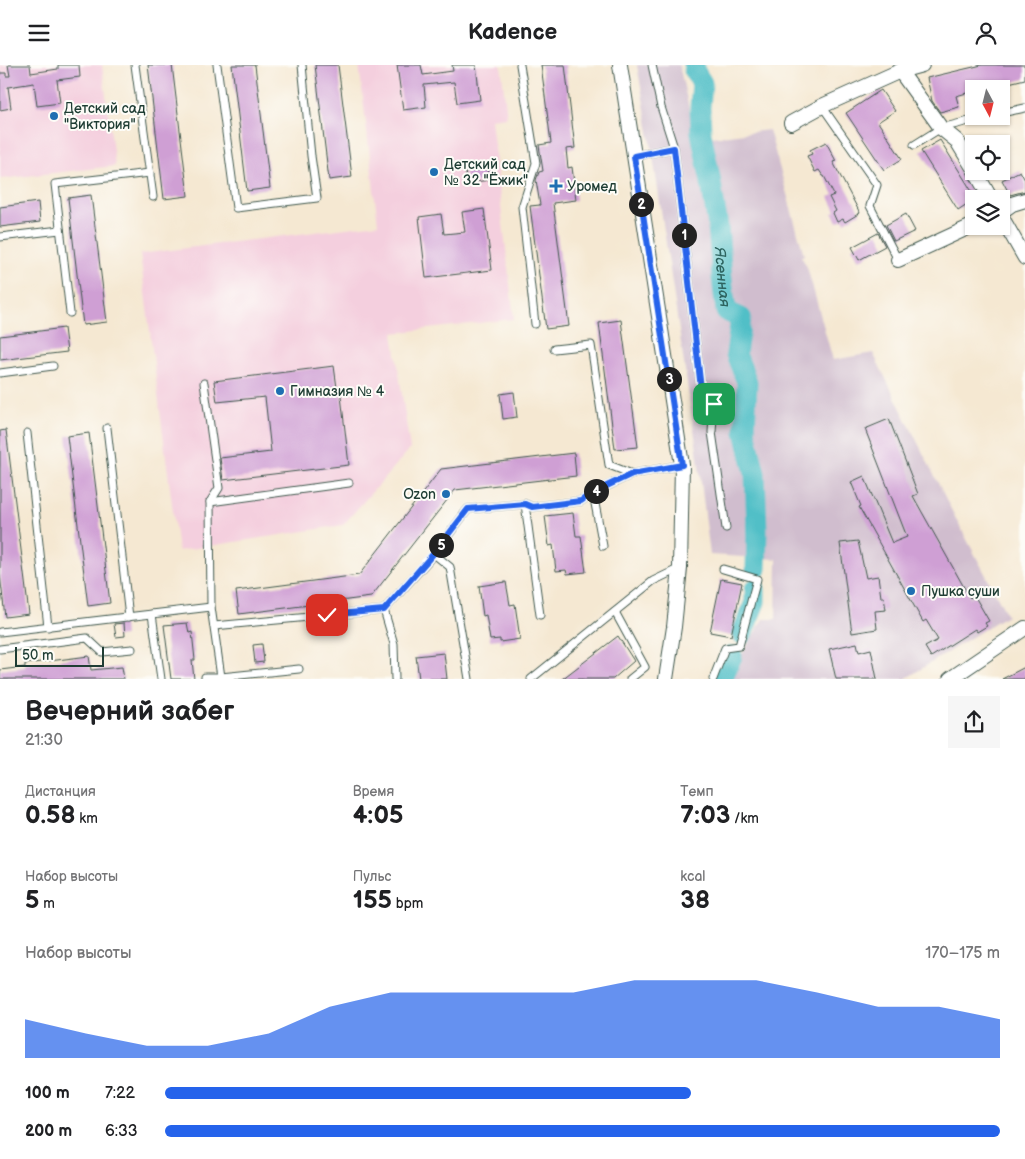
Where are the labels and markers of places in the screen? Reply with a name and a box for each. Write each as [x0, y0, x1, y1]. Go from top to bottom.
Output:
place label: Детский сад "Виктория" [64, 100, 146, 133]
marker: Детский сад "Виктория" [48, 110, 60, 122]
place label: Детский сад № 32 "Ёжик" [444, 156, 528, 189]
marker: Детский сад № 32 "Ёжик" [428, 166, 440, 178]
place label: Уромед [567, 178, 617, 195]
marker: Уромед [549, 179, 563, 193]
pin: 2 [628, 191, 654, 217]
pin: 1 [672, 223, 696, 247]
pin: 3 [656, 367, 682, 391]
place label: Гимназия № 4 [290, 383, 385, 400]
pin [693, 383, 735, 425]
marker: Гимназия № 4 [274, 385, 286, 397]
pin: 4 [584, 479, 608, 503]
place label: Ozon [403, 486, 436, 503]
marker: Ozon [440, 488, 452, 500]
pin: 5 [428, 533, 454, 557]
place label: Пушка суши [921, 583, 1000, 600]
marker: Пушка суши [905, 585, 917, 597]
pin [306, 594, 348, 636]

